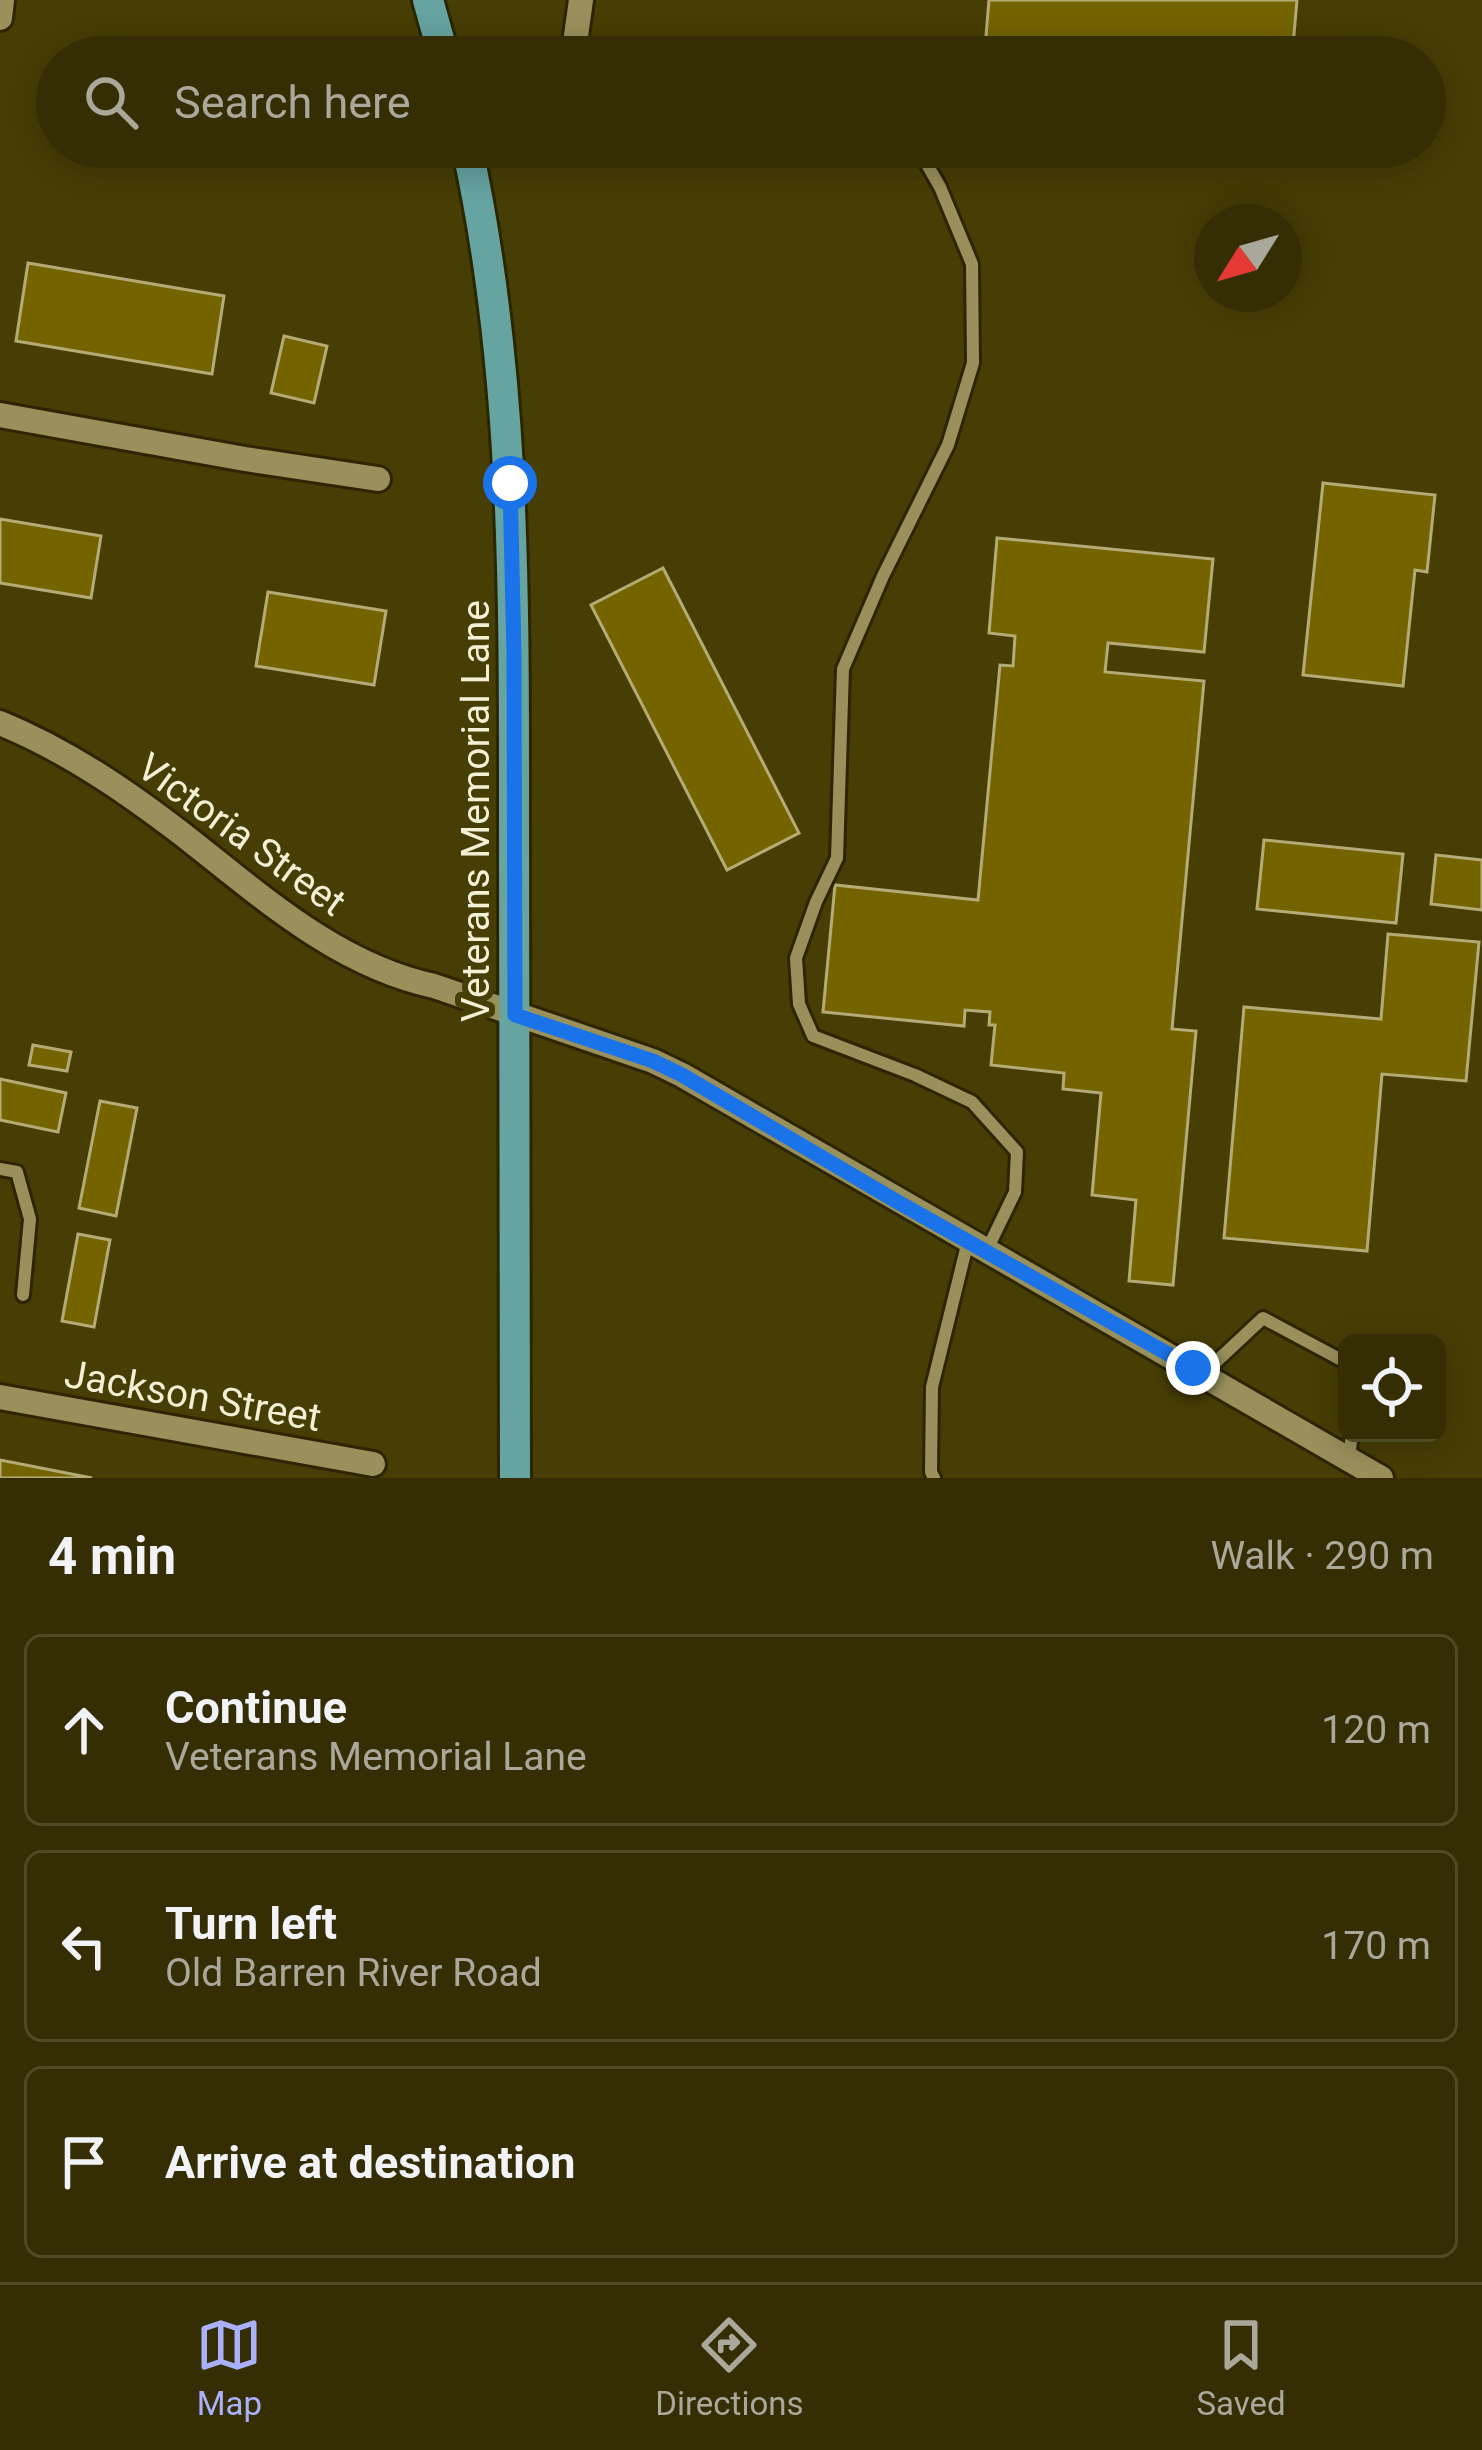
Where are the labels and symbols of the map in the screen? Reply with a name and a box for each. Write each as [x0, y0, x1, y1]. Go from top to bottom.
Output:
north arrow [1194, 204, 1302, 312]
route start [483, 456, 537, 510]
street label: Veterans Memorial Lane [453, 600, 499, 1022]
street label: Victoria Street [128, 744, 354, 926]
route end [1166, 1341, 1220, 1395]
street label: Jackson Street [61, 1351, 325, 1441]

